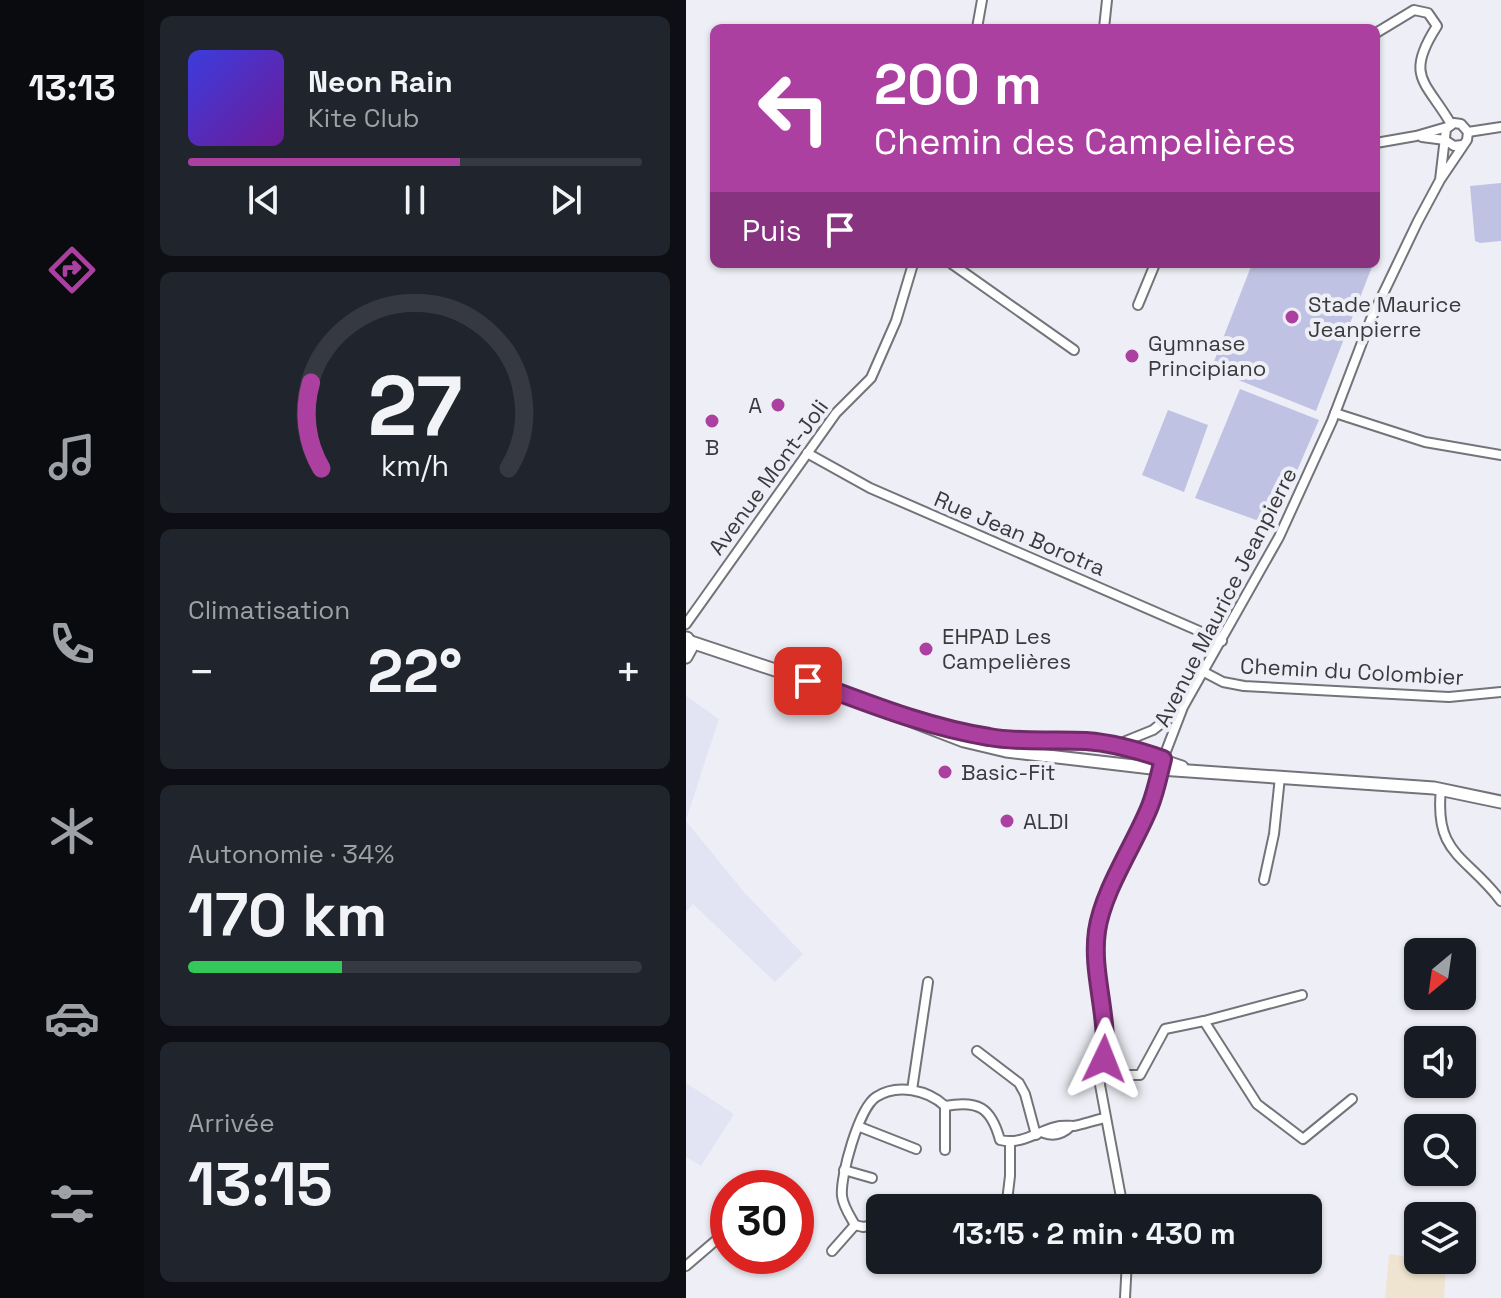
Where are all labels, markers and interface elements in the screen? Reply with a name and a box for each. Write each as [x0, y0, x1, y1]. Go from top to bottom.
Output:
text: 200 m [874, 49, 1042, 120]
icon: left [742, 56, 846, 160]
text: Neon Rain [308, 62, 453, 101]
text: 13:13 [28, 65, 116, 111]
text: Kite Club [308, 101, 420, 135]
text: Chemin des Campelières [874, 119, 1296, 165]
icon: previous [242, 178, 286, 222]
icon: pause [393, 178, 437, 222]
icon: next [544, 178, 588, 222]
icon: arrive [818, 208, 862, 252]
text: Puis [742, 211, 802, 250]
icon: directions [44, 242, 100, 298]
place label: Stade Maurice Jeanpierre [1308, 290, 1461, 343]
marker: Stade Maurice Jeanpierre [1283, 308, 1301, 326]
place label: Gymnase Principiano [1148, 329, 1266, 382]
marker: Gymnase Principiano [1123, 347, 1141, 365]
text: 27 [368, 352, 462, 458]
place label: A [748, 391, 762, 419]
street label: Avenue Mont-Joli [702, 394, 834, 560]
marker: A [769, 396, 787, 414]
marker: B [703, 412, 721, 430]
icon: music [44, 429, 100, 485]
place label: B [705, 433, 719, 461]
text: km/h [381, 448, 449, 484]
street label: Avenue Maurice Jeanpierre [1147, 463, 1303, 731]
street label: Rue Jean Borotra [930, 484, 1110, 582]
text: Climatisation [188, 593, 350, 627]
icon: phone [44, 616, 100, 672]
place label: EHPAD Les Campelières [942, 622, 1071, 675]
text: 22° [368, 633, 462, 710]
marker: EHPAD Les Campelières [917, 640, 935, 658]
text: − [188, 644, 215, 700]
text: + [615, 644, 642, 700]
pin [774, 647, 842, 715]
street label: Chemin du Colombier [1239, 651, 1465, 691]
icon: arrive [786, 659, 830, 703]
place label: Basic-Fit [961, 758, 1056, 786]
marker: Basic-Fit [936, 763, 954, 781]
icon: climate [44, 803, 100, 859]
place label: ALDI [1023, 807, 1069, 835]
marker: ALDI [998, 812, 1016, 830]
text: Autonomie · 34% [188, 837, 394, 871]
text: 170 km [188, 877, 387, 954]
north arrow [1404, 938, 1476, 1010]
map controls [1404, 938, 1476, 1274]
icon: car [44, 990, 100, 1046]
position arrow [1062, 1017, 1146, 1101]
button: sound [1404, 1026, 1476, 1098]
text: Arrivée [188, 1106, 275, 1140]
button: search [1404, 1114, 1476, 1186]
text: 13:15 [188, 1146, 333, 1223]
speed limit sign: 30 [710, 1170, 814, 1274]
icon: filters [44, 1176, 100, 1232]
button: layers [1404, 1202, 1476, 1274]
text: 13:15 · 2 min · 430 m [952, 1214, 1236, 1253]

